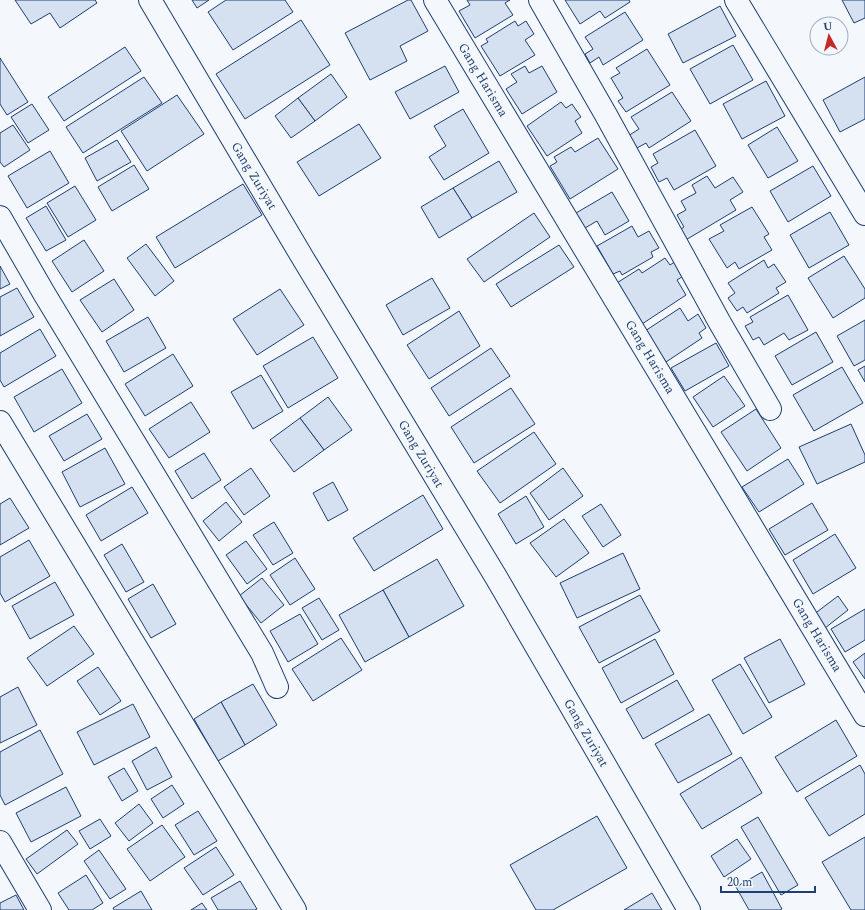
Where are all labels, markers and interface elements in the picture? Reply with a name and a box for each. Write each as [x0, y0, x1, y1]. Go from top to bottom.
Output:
north arrow [809, 16, 849, 56]
text: U [822, 18, 833, 36]
street label: Gang Harisma [453, 39, 513, 121]
street label: Gang Zuriyat [226, 138, 282, 214]
street label: Gang Harisma [620, 316, 680, 398]
street label: Gang Zuriyat [393, 416, 449, 492]
street label: Gang Harisma [787, 594, 847, 676]
street label: Gang Zuriyat [558, 695, 614, 771]
scale bar [721, 868, 815, 894]
text: 20 m [727, 873, 752, 892]

